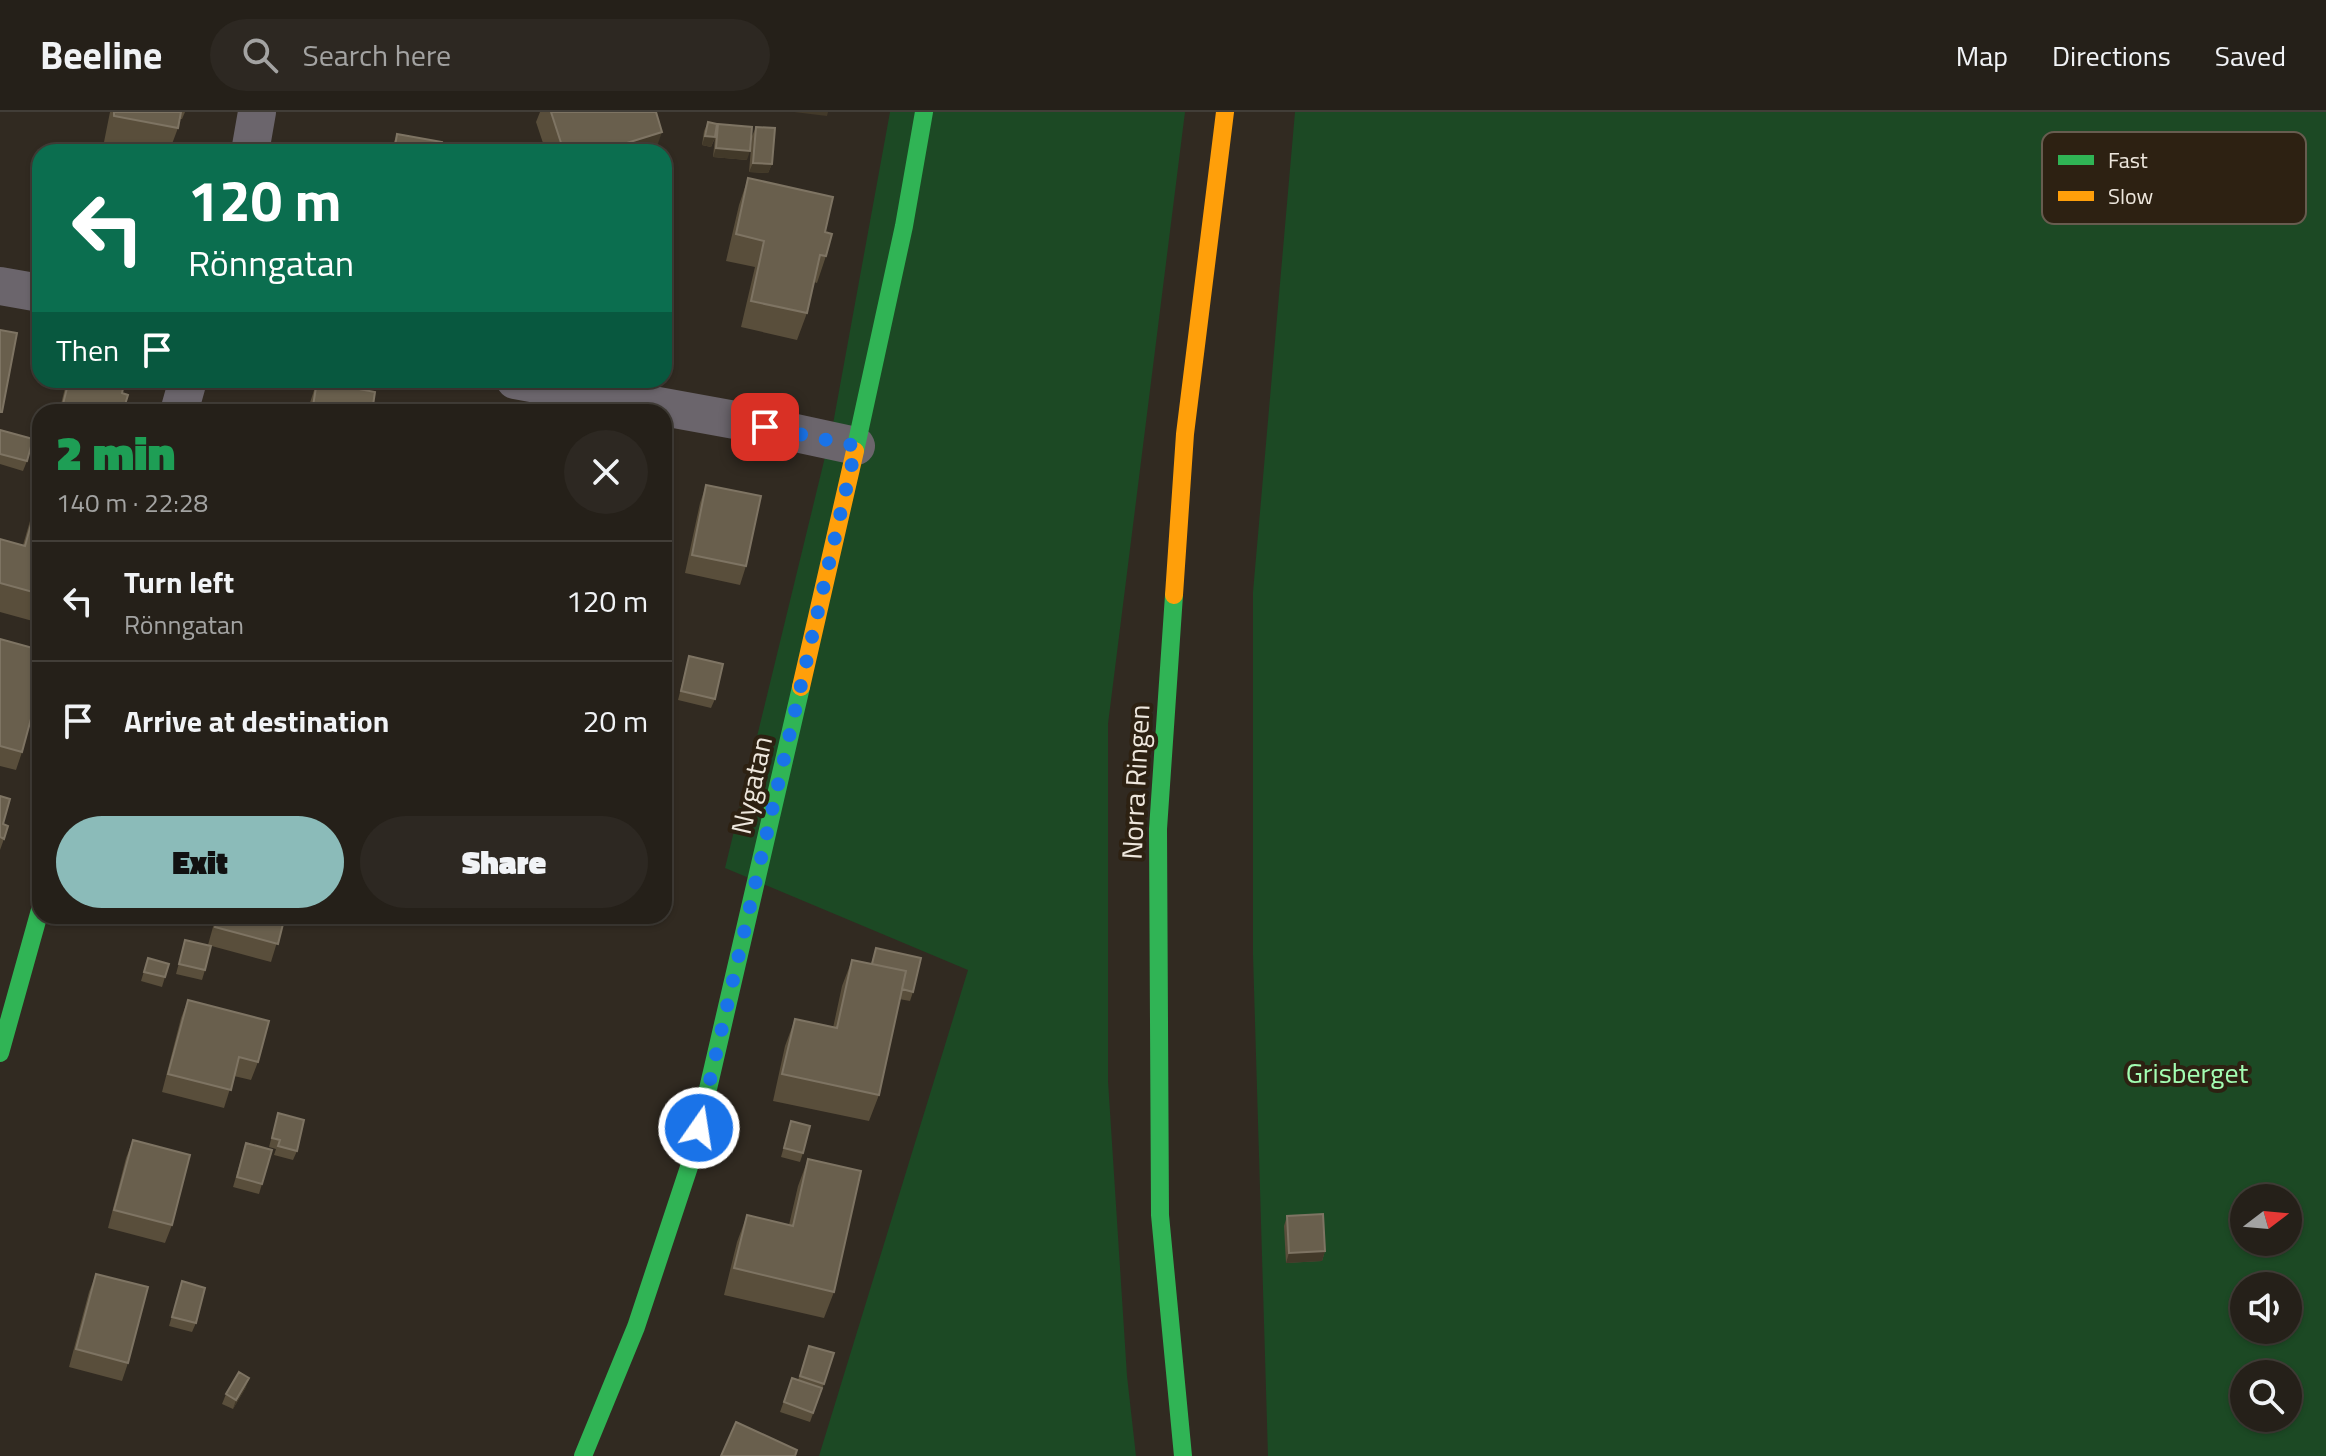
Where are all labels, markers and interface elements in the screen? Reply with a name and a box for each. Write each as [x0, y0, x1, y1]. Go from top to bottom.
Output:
search box [210, 19, 770, 91]
text: Beeline [40, 26, 162, 84]
text: Search here [302, 32, 451, 78]
icon: search [238, 33, 282, 77]
text: Map [1956, 34, 2008, 77]
text: Directions [2052, 34, 2171, 77]
text: Saved [2215, 34, 2286, 77]
legend [2042, 132, 2306, 224]
text: Fast [2108, 143, 2148, 177]
text: 120 m [188, 158, 341, 243]
icon: left [56, 176, 160, 280]
text: Slow [2108, 179, 2154, 213]
text: Rönngatan [188, 235, 354, 290]
text: Then [56, 327, 119, 373]
icon: arrive [135, 328, 179, 372]
pin [731, 393, 799, 461]
icon: arrive [743, 405, 787, 449]
text: 2 min [56, 416, 175, 489]
button: close [564, 430, 648, 514]
text: 140 m · 22:28 [56, 483, 208, 522]
text: Turn left [124, 559, 234, 605]
text: 120 m [566, 578, 648, 624]
icon: left [56, 579, 100, 623]
text: Rönngatan [124, 605, 244, 644]
text: Arrive at destination [124, 698, 389, 744]
text: 20 m [583, 698, 648, 744]
icon: arrive [56, 699, 100, 743]
street label: Norra Ringen [1109, 703, 1161, 861]
street label: Nygatan [719, 732, 783, 838]
button: Exit [56, 816, 344, 908]
button: Share [360, 816, 648, 908]
park label: Grisberget [2126, 1051, 2249, 1094]
position arrow [657, 1086, 741, 1170]
north arrow [2230, 1184, 2302, 1256]
map controls [2230, 1184, 2302, 1432]
button: sound [2230, 1272, 2302, 1344]
button: search [2230, 1360, 2302, 1432]

